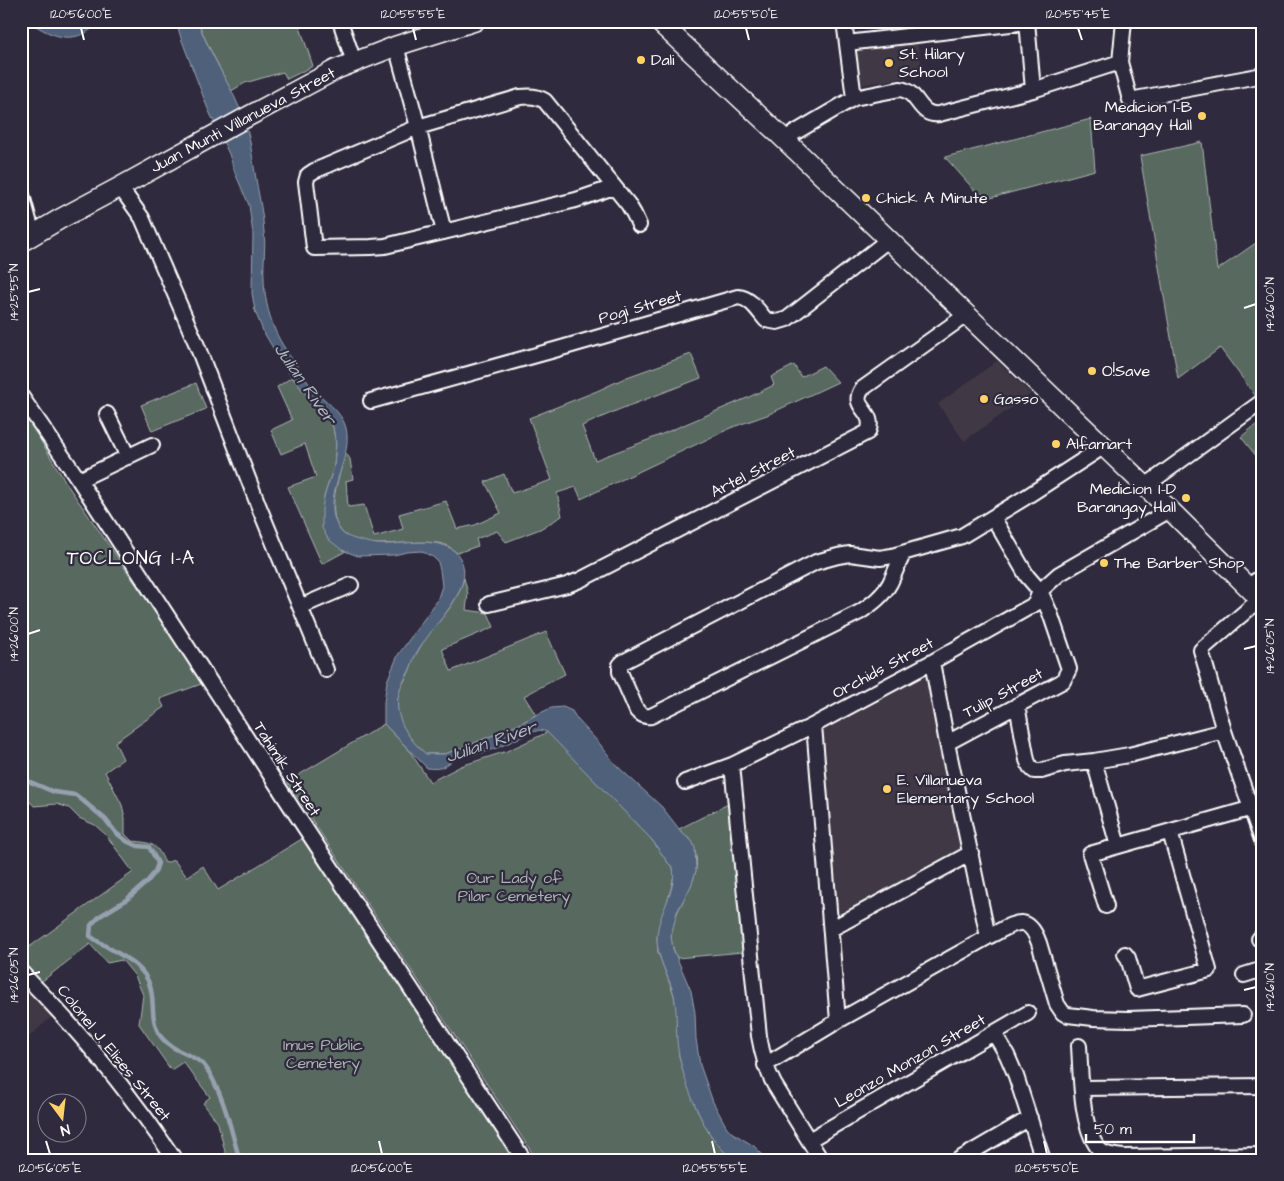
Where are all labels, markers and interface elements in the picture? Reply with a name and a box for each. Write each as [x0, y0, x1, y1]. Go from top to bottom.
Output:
text: 120°56'00"E [50, 6, 112, 23]
text: 120°55'55"E [381, 6, 445, 23]
text: 120°55'50"E [714, 6, 778, 23]
text: 120°55'45"E [1046, 6, 1110, 23]
place label: St. Hilary School [899, 43, 965, 83]
place label: Dali [651, 49, 675, 71]
marker: Dali [635, 54, 647, 66]
marker: St. Hilary School [883, 57, 895, 69]
street label: Juan Munti Villanueva Street [147, 62, 340, 178]
place label: Medicion I-B Barangay Hall [1093, 96, 1193, 137]
marker: Medicion I-B Barangay Hall [1196, 110, 1208, 122]
place label: Chick A Minute [876, 187, 988, 209]
marker: Chick A Minute [860, 192, 872, 204]
text: 14°25'55"N [6, 263, 23, 321]
text: 14°26'00"N [1262, 276, 1279, 331]
street label: Pogi Street [596, 284, 685, 330]
water label: Julian River [268, 338, 343, 431]
place label: O!Save [1102, 360, 1151, 382]
marker: O!Save [1086, 365, 1098, 377]
place label: Gasso [994, 388, 1038, 410]
marker: Gasso [978, 393, 990, 405]
place label: Alfamart [1066, 433, 1133, 455]
marker: Alfamart [1050, 438, 1062, 450]
street label: Artel Street [707, 441, 800, 503]
place label: Medicion I-D Barangay Hall [1077, 478, 1176, 519]
marker: Medicion I-D Barangay Hall [1180, 492, 1192, 504]
district label: TOCLONG I-A [67, 545, 195, 572]
place label: The Barber Shop [1114, 552, 1244, 574]
marker: The Barber Shop [1098, 557, 1110, 569]
text: 14°26'00"N [6, 606, 23, 661]
text: 14°26'05"N [1262, 618, 1279, 674]
street label: Orchids Street [828, 632, 938, 704]
street label: Tulip Street [959, 662, 1047, 723]
water label: Julian River [442, 714, 542, 769]
street label: Tahimik Street [248, 717, 326, 821]
place label: E. Villanueva Elementary School [897, 769, 1034, 810]
marker: E. Villanueva Elementary School [881, 783, 893, 795]
park label: Our Lady of Pilar Cemetery [458, 867, 570, 908]
text: 14°26'05"N [6, 947, 23, 1003]
text: 14°26'10"N [1262, 962, 1279, 1011]
street label: Colonel J. Elises Street [52, 980, 176, 1126]
street label: Leonzo Monzon Street [830, 1008, 990, 1113]
park label: Imus Public Cemetery [283, 1034, 363, 1075]
north arrow [38, 1094, 88, 1144]
scale bar [1086, 1111, 1194, 1143]
text: N [58, 1119, 72, 1140]
text: 50 m [1094, 1119, 1132, 1140]
text: 120°56'05"E [19, 1160, 81, 1177]
text: 120°56'00"E [351, 1160, 413, 1177]
text: 120°55'55"E [683, 1160, 747, 1177]
text: 120°55'50"E [1015, 1160, 1079, 1177]

